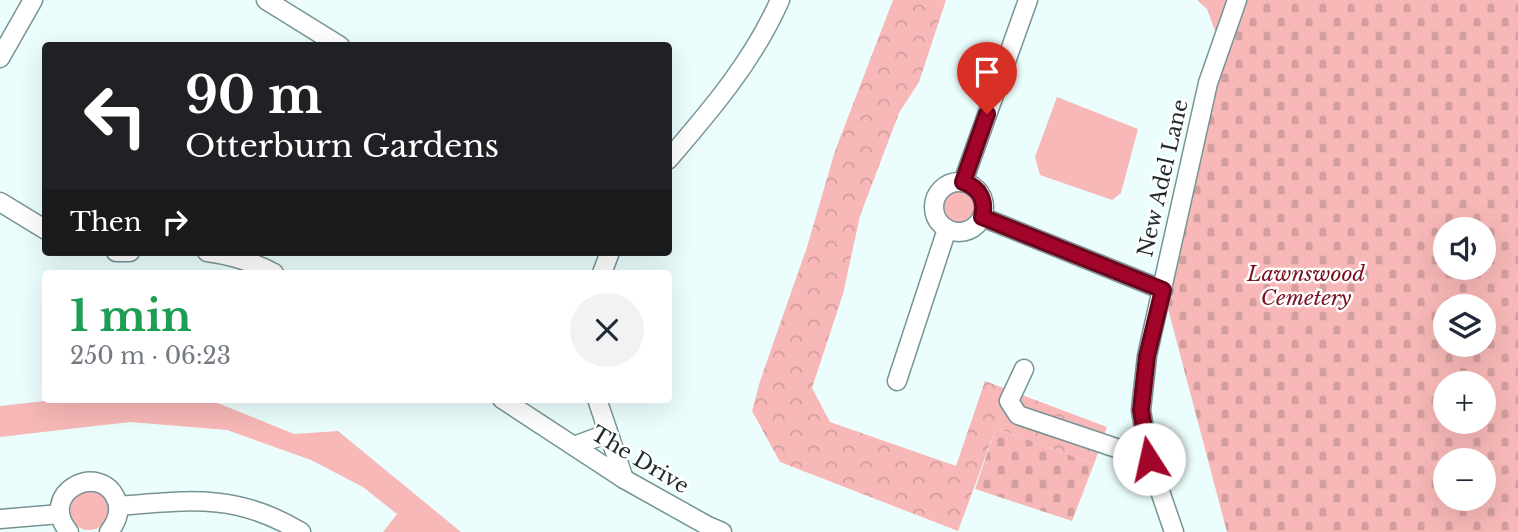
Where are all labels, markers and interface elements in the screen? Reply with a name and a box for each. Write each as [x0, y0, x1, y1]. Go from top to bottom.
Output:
pin [957, 42, 1017, 114]
icon: arrive [968, 53, 1006, 91]
text: 90 m [185, 65, 322, 126]
icon: left [70, 70, 161, 161]
street label: New Adel Lane [1132, 97, 1194, 259]
text: Otterburn Gardens [185, 126, 499, 166]
icon: right [156, 203, 194, 241]
text: Then [70, 206, 142, 238]
map controls [1433, 217, 1496, 511]
button: sound [1433, 217, 1496, 280]
park label: Lawnswood Cemetery [1246, 261, 1365, 311]
text: 1 min [70, 290, 192, 342]
button: close [570, 293, 644, 367]
button: layers [1433, 294, 1496, 357]
text: 250 m · 06:23 [70, 342, 231, 370]
button: + [1433, 371, 1496, 434]
street label: The Drive [586, 421, 694, 499]
position arrow [1112, 422, 1186, 496]
button: − [1433, 448, 1496, 511]

